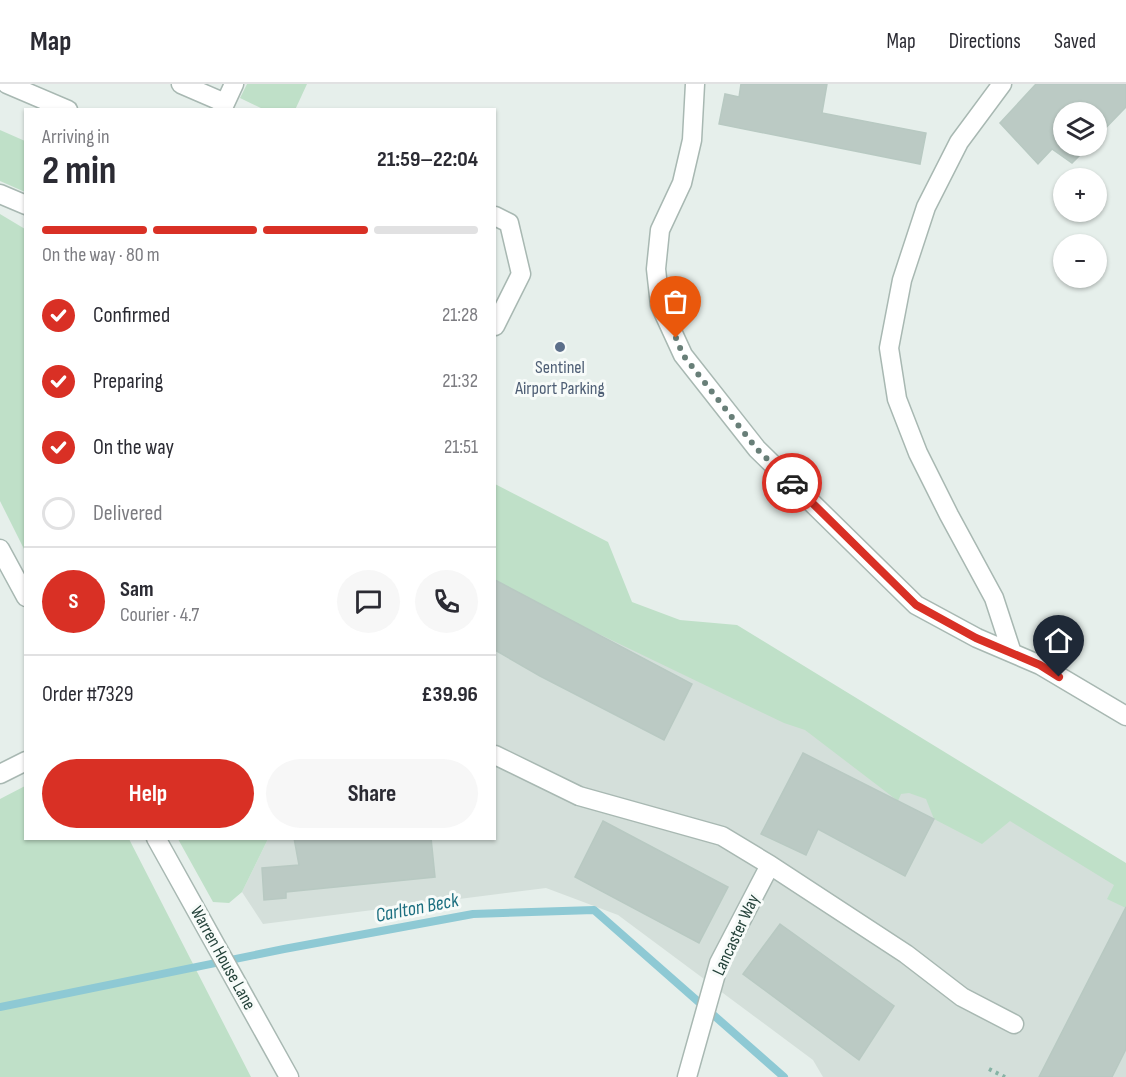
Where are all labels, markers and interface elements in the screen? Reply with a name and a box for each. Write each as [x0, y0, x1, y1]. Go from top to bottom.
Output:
text: Map [30, 25, 71, 58]
text: Map [886, 29, 916, 54]
text: Directions [949, 29, 1021, 54]
text: Saved [1054, 29, 1096, 54]
map controls [1053, 102, 1107, 288]
button: layers [1053, 102, 1107, 156]
text: Arriving in [42, 125, 110, 149]
text: 21:59–22:04 [377, 146, 478, 173]
text: 2 min [42, 148, 116, 195]
button: + [1053, 168, 1107, 222]
button: − [1053, 234, 1107, 288]
text: On the way · 80 m [42, 243, 160, 267]
pin [650, 276, 701, 338]
icon: bag [659, 285, 692, 318]
icon: check [42, 299, 75, 332]
text: Confirmed [93, 302, 170, 329]
text: 21:28 [442, 303, 478, 327]
marker: Sentinel Airport Parking [553, 340, 567, 354]
place label: Sentinel Airport Parking [514, 357, 605, 399]
icon: check [42, 365, 75, 398]
text: Preparing [93, 368, 163, 395]
text: 21:32 [442, 369, 478, 393]
icon: check [42, 431, 75, 464]
text: On the way [93, 434, 174, 461]
text: 21:51 [444, 435, 478, 459]
courier [762, 453, 822, 513]
icon: car [776, 467, 809, 500]
text: Delivered [93, 500, 162, 527]
button: chat [337, 570, 400, 633]
button: phone [415, 570, 478, 633]
text: Sam [120, 576, 154, 603]
text: S [69, 588, 78, 615]
text: Courier · 4.7 [120, 603, 199, 627]
pin [1033, 615, 1084, 677]
icon: home [1042, 624, 1075, 657]
text: Order #7329 [42, 681, 134, 708]
text: £39.96 [421, 681, 478, 708]
button: Help [42, 759, 254, 828]
button: Share [266, 759, 478, 828]
water label: Carlton Beck [373, 888, 461, 928]
street label: Lancaster Way [708, 891, 764, 979]
street label: Warren House Lane [186, 903, 260, 1013]

